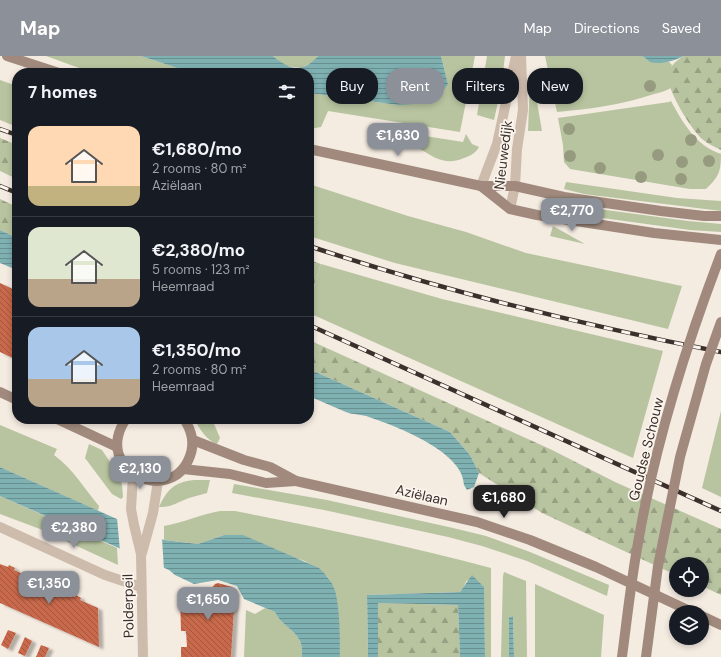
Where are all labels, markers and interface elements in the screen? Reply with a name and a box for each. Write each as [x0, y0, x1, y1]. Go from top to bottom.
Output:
text: Map [20, 16, 60, 41]
text: Map [524, 19, 552, 37]
text: Directions [574, 19, 640, 37]
text: Saved [662, 19, 701, 37]
chip: Buy [326, 68, 378, 104]
chip: Rent [386, 68, 444, 104]
chip: Filters [452, 68, 519, 104]
chip: New [527, 68, 583, 104]
text: 7 homes [28, 81, 97, 103]
icon: filters [276, 81, 298, 103]
street label: Nieuwedijk [490, 119, 516, 191]
pin: €1,630 [365, 123, 431, 157]
text: €1,630 [376, 127, 420, 144]
text: €1,680/mo [152, 138, 242, 160]
icon: home [60, 142, 108, 190]
text: 2 rooms · 80 m² [152, 160, 247, 177]
text: Aziëlaan [152, 177, 202, 194]
pin: €2,770 [539, 198, 605, 232]
text: €2,770 [550, 202, 594, 219]
text: €2,380/mo [152, 239, 245, 261]
icon: home [60, 243, 108, 291]
text: 5 rooms · 123 m² [152, 261, 250, 278]
text: Heemraad [152, 278, 214, 295]
text: €1,350/mo [152, 339, 241, 361]
icon: home [60, 343, 108, 391]
text: 2 rooms · 80 m² [152, 361, 247, 378]
text: Heemraad [152, 378, 214, 395]
street label: Goudse Schouw [624, 395, 668, 502]
pin: €2,130 [107, 456, 173, 490]
text: €2,130 [119, 460, 161, 477]
street label: Aziëlaan [394, 480, 450, 510]
pin: €1,680 [471, 485, 537, 519]
text: €1,680 [482, 489, 526, 506]
pin: €2,380 [41, 515, 107, 549]
text: €2,380 [51, 519, 97, 536]
map controls [669, 557, 709, 645]
button: locate [669, 557, 709, 597]
pin: €1,350 [16, 571, 82, 605]
street label: Polderpeil [118, 574, 138, 638]
text: €1,350 [27, 575, 71, 592]
pin: €1,650 [175, 587, 241, 621]
text: €1,650 [186, 591, 230, 608]
button: layers [669, 605, 709, 645]

